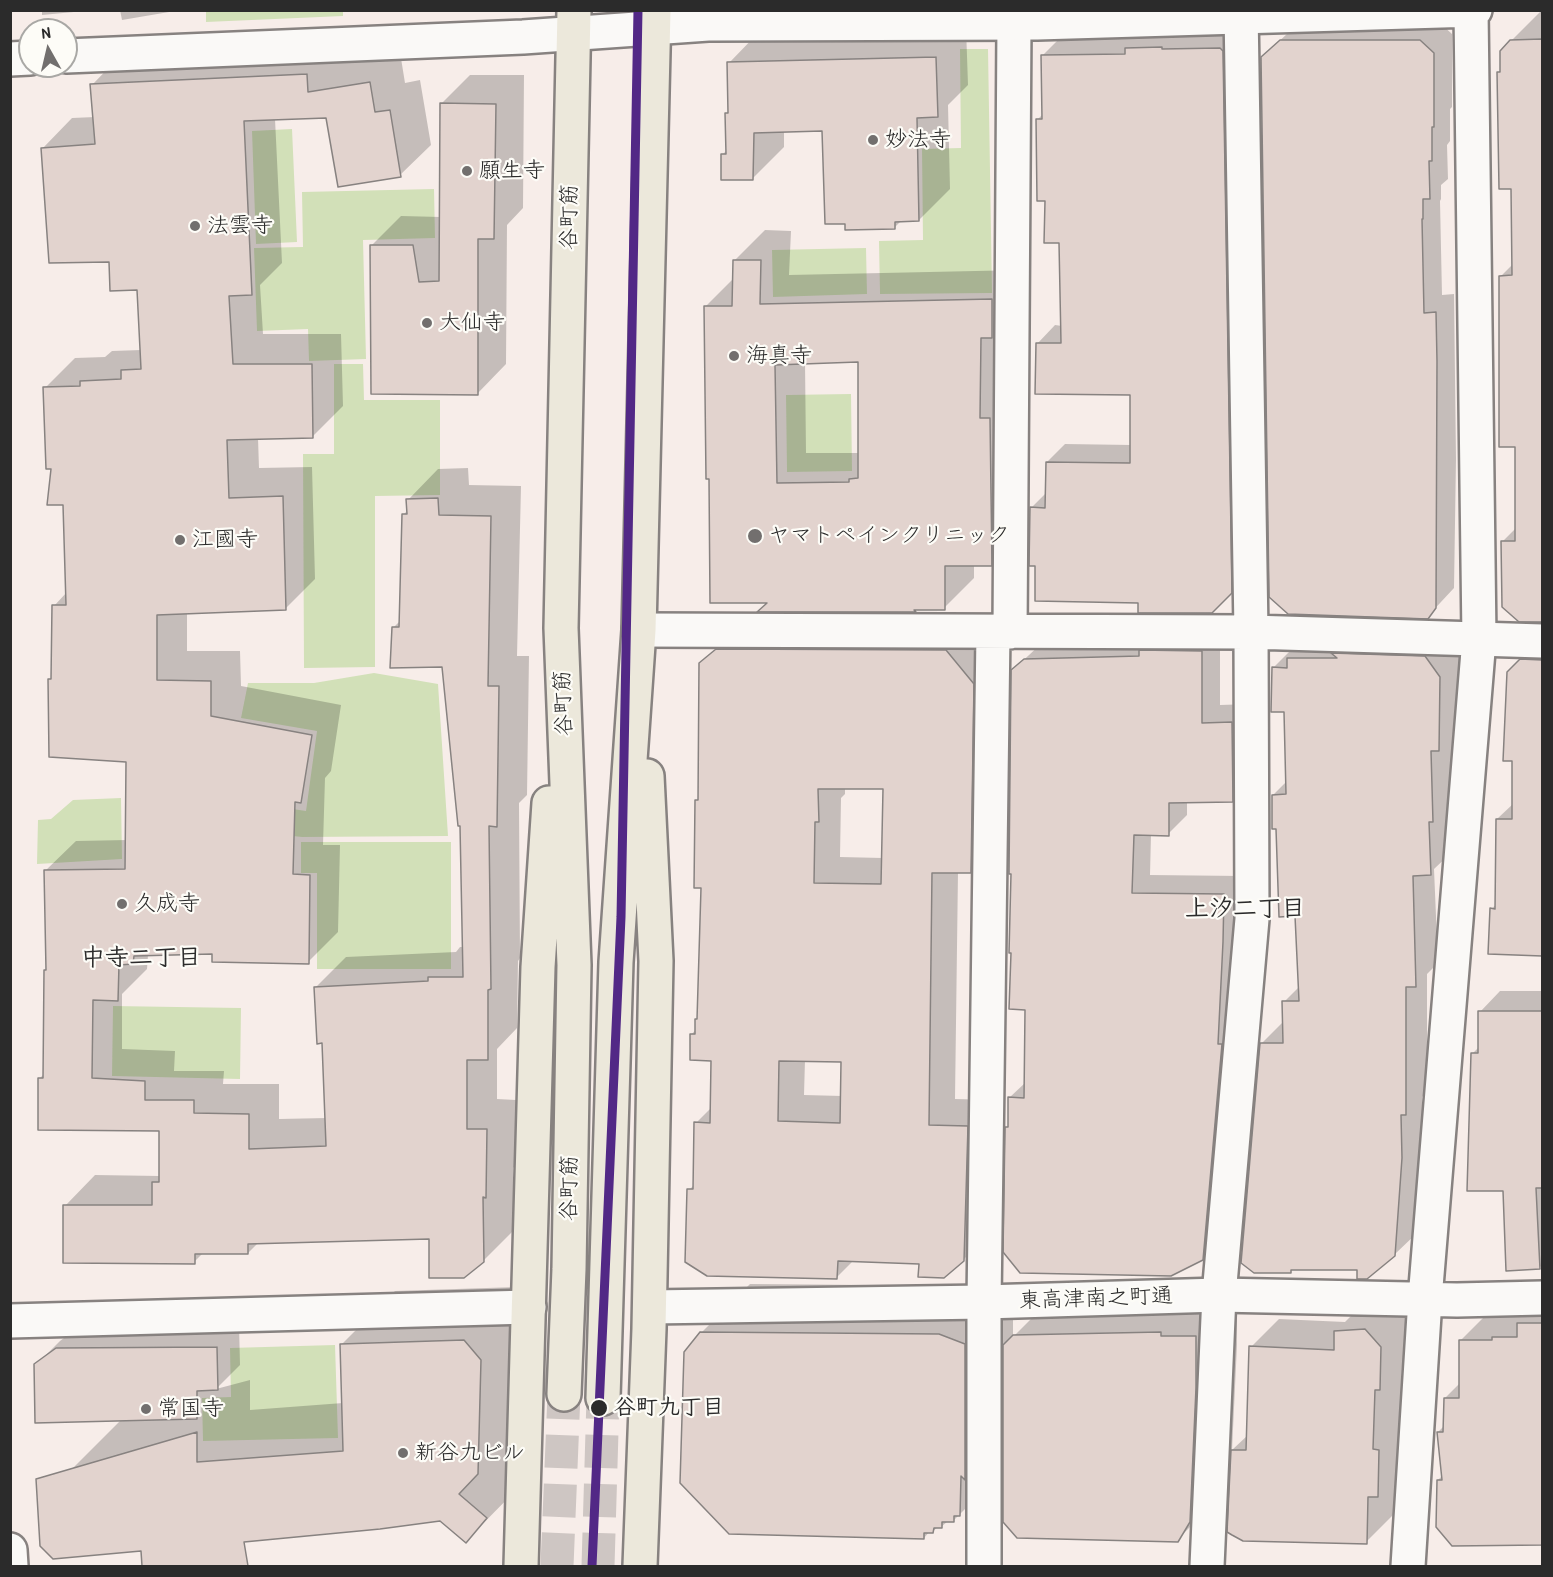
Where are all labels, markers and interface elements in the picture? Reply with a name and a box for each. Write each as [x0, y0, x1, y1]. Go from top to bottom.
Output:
north arrow [18, 18, 78, 78]
text: N [40, 21, 52, 44]
place label: 妙法寺 [885, 127, 951, 153]
marker: 妙法寺 [866, 133, 880, 147]
place label: 願生寺 [479, 158, 545, 184]
marker: 願生寺 [460, 164, 474, 178]
street label: 谷町筋 [556, 184, 584, 250]
place label: 法雲寺 [207, 213, 273, 239]
marker: 法雲寺 [188, 219, 202, 233]
place label: 大仙寺 [439, 310, 505, 336]
marker: 大仙寺 [420, 316, 434, 330]
place label: 海真寺 [746, 343, 812, 369]
marker: 海真寺 [727, 349, 741, 363]
place label: ヤマトペインクリニック [768, 523, 1010, 549]
place label: 江國寺 [192, 527, 258, 553]
marker: ヤマトペインクリニック [746, 527, 764, 545]
marker: 江國寺 [173, 533, 187, 547]
street label: 谷町筋 [550, 670, 578, 736]
place label: 久成寺 [134, 891, 200, 917]
district label: 上汐二丁目 [1185, 896, 1305, 924]
marker: 久成寺 [115, 897, 129, 911]
district label: 中寺二丁目 [81, 945, 201, 973]
street label: 谷町筋 [556, 1155, 584, 1221]
street label: 東高津南之町通 [1019, 1283, 1173, 1315]
place label: 谷町九丁目 [614, 1395, 724, 1421]
place label: 常国寺 [158, 1396, 224, 1422]
marker: 谷町九丁目 [589, 1398, 609, 1418]
marker: 常国寺 [139, 1402, 153, 1416]
place label: 新谷九ビル [415, 1440, 525, 1466]
marker: 新谷九ビル [396, 1446, 410, 1460]

